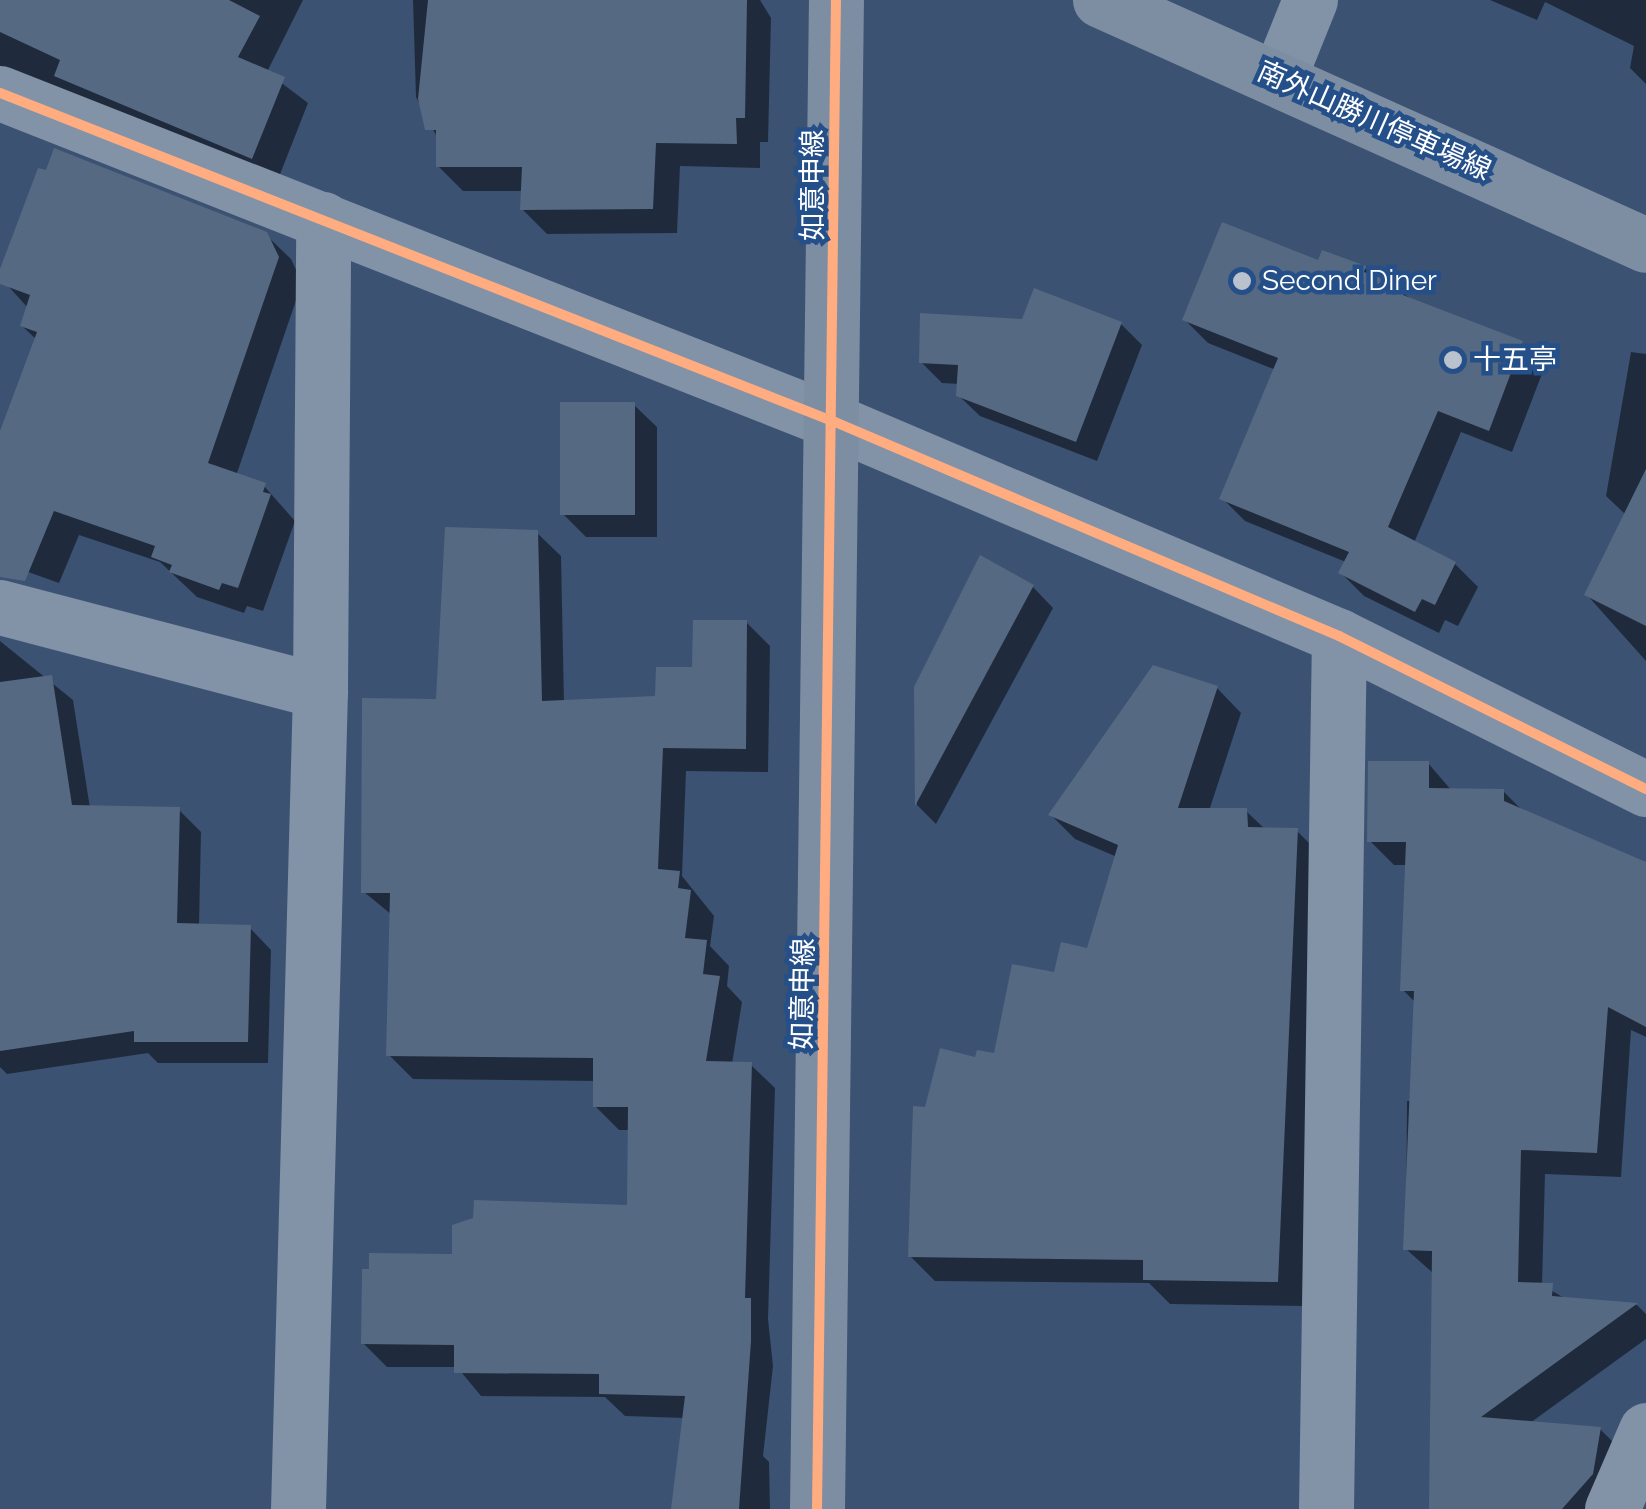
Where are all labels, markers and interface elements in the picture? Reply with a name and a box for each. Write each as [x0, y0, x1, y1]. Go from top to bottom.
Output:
street label: 南外山勝川停車場線 [1252, 54, 1496, 188]
street label: 如意申線 [796, 129, 830, 241]
place label: Second Diner [1262, 264, 1437, 298]
marker: Second Diner [1231, 270, 1253, 292]
place label: 十五亭 [1473, 343, 1557, 377]
marker: 十五亭 [1442, 349, 1464, 371]
street label: 如意申線 [785, 938, 821, 1050]

